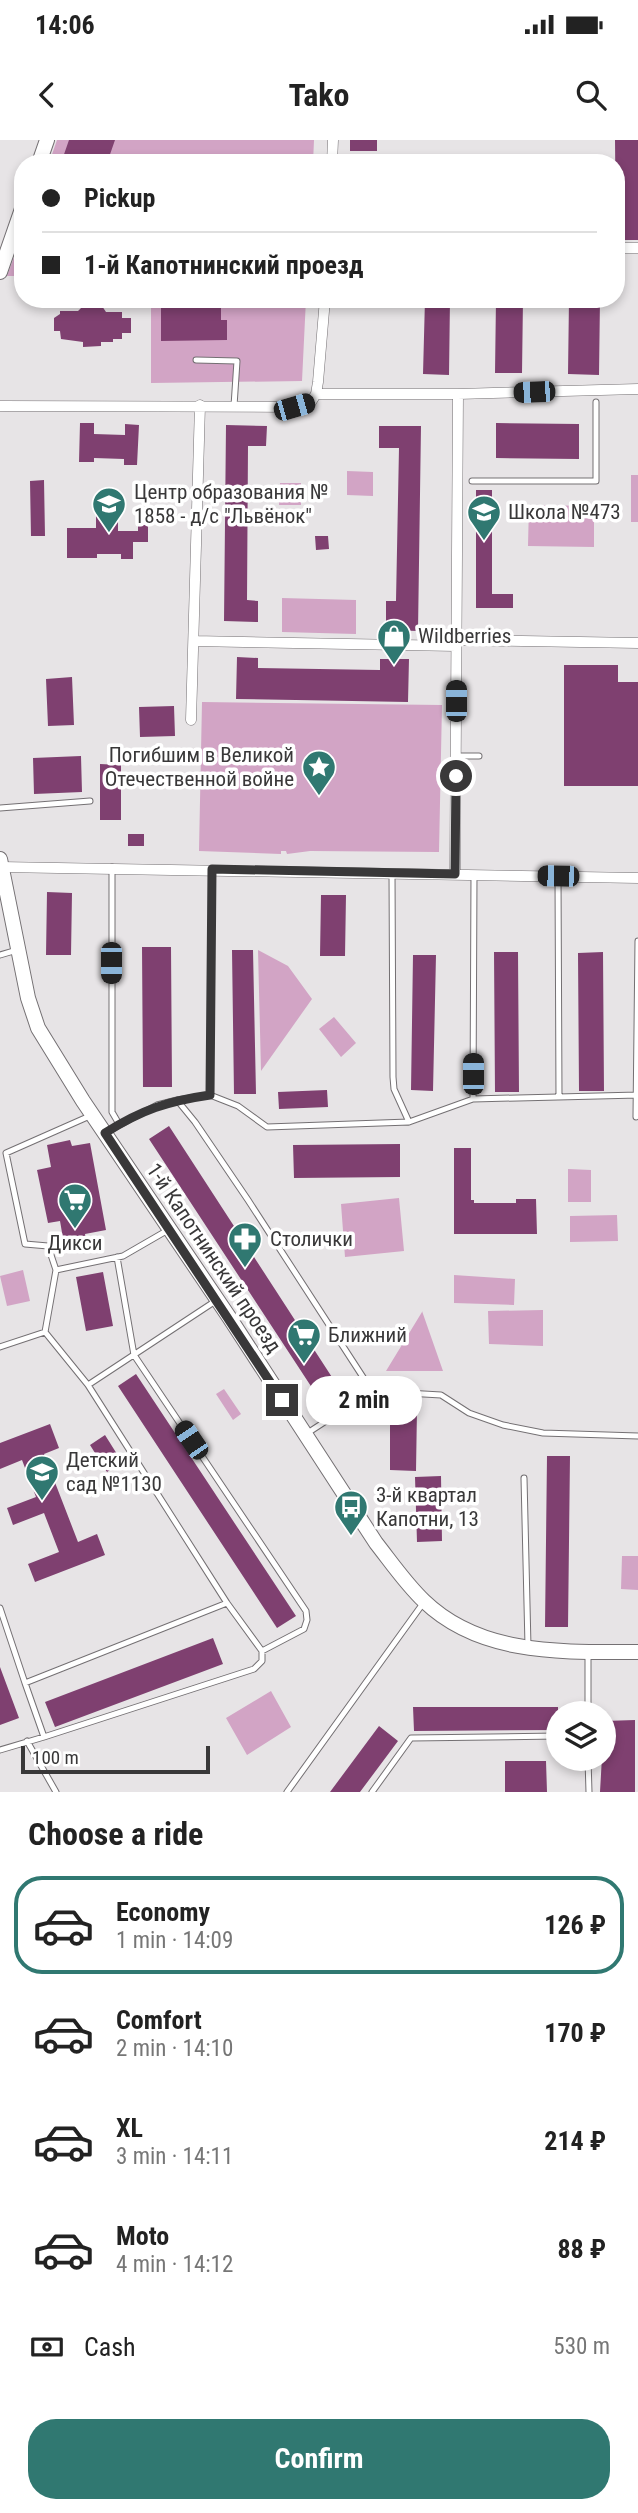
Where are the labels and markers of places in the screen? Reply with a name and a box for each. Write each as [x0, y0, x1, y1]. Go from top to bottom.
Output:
place label: Центр образования № 1858 - д/с "Львёнок" [134, 480, 329, 528]
school or university icon: Центр образования № 1858 - д/с "Львёнок" [90, 485, 128, 534]
school or university icon: Школа №473 [465, 493, 503, 542]
place label: Школа №473 [508, 500, 621, 524]
shop icon: Wildberries [375, 617, 413, 666]
place label: Wildberries [418, 624, 511, 648]
place label: Погибшим в Великой Отечественной войне [105, 743, 294, 791]
place icon: Погибшим в Великой Отечественной войне [300, 748, 338, 797]
supermarket icon: Дикси [56, 1181, 94, 1230]
pharmacy icon: Столички [226, 1220, 264, 1269]
place label: Столички [270, 1227, 353, 1251]
place label: Дикси [48, 1231, 102, 1255]
supermarket icon: Ближний [285, 1316, 323, 1365]
place label: Ближний [328, 1323, 407, 1347]
place label: Детский сад №1130 [66, 1448, 162, 1496]
school or university icon: Детский сад №1130 [23, 1453, 61, 1502]
place label: 3-й квартал Капотни, 13 [376, 1483, 479, 1531]
bus stop icon: 3-й квартал Капотни, 13 [332, 1488, 370, 1537]

